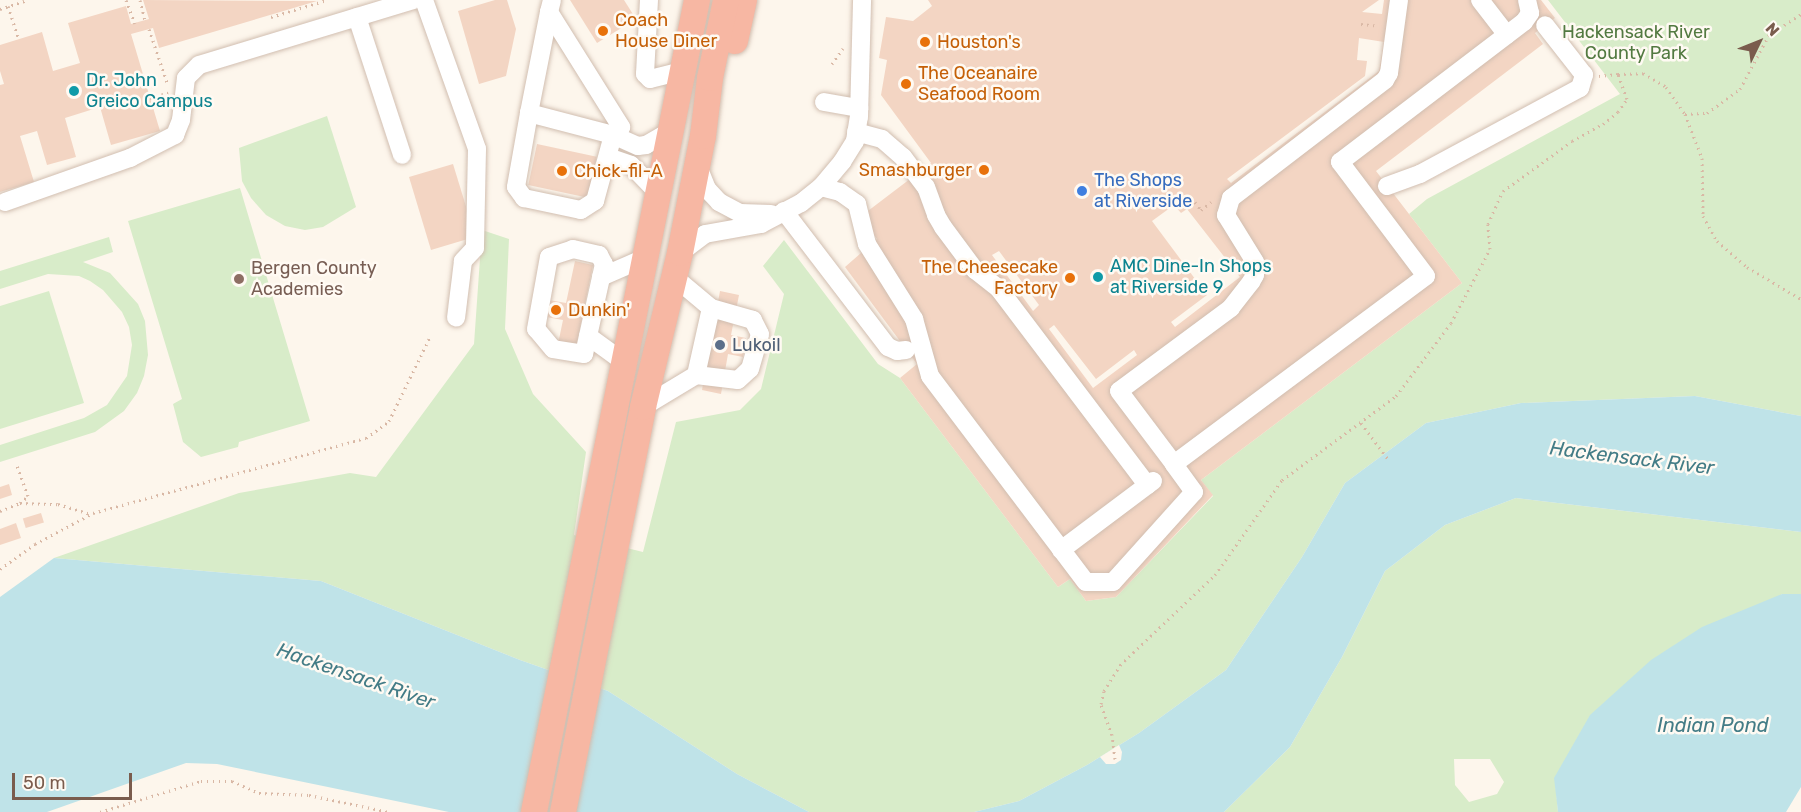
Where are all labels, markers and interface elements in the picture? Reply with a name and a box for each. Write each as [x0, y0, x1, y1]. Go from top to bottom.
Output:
place label: Coach House Diner [615, 10, 717, 52]
north arrow [1729, 12, 1789, 72]
text: N [1762, 19, 1783, 40]
park label: Hackensack River County Park [1562, 22, 1710, 64]
marker: Coach House Diner [596, 24, 610, 38]
place label: Houston's [937, 31, 1021, 53]
marker: Houston's [918, 35, 932, 49]
place label: The Oceanaire Seafood Room [918, 63, 1040, 106]
place label: Dr. John Greico Campus [86, 70, 213, 112]
marker: The Oceanaire Seafood Room [899, 77, 913, 91]
marker: Dr. John Greico Campus [67, 84, 81, 98]
place label: Smashburger [859, 159, 972, 181]
place label: Chick-fil-A [574, 160, 663, 182]
marker: Smashburger [977, 163, 991, 177]
marker: Chick-fil-A [555, 164, 569, 178]
place label: The Shops at Riverside [1094, 170, 1192, 213]
marker: The Shops at Riverside [1075, 184, 1089, 198]
place label: AMC Dine-In Shops at Riverside 9 [1110, 256, 1272, 298]
place label: The Cheesecake Factory [921, 257, 1058, 300]
place label: Bergen County Academies [251, 258, 377, 300]
marker: AMC Dine-In Shops at Riverside 9 [1091, 270, 1105, 284]
marker: The Cheesecake Factory [1063, 271, 1077, 285]
marker: Bergen County Academies [232, 272, 246, 286]
place label: Dunkin' [568, 299, 630, 321]
marker: Dunkin' [549, 303, 563, 317]
place label: Lukoil [732, 334, 781, 356]
marker: Lukoil [713, 338, 727, 352]
water label: Hackensack River [1548, 436, 1716, 480]
water label: Hackensack River [274, 638, 438, 714]
water label: Indian Pond [1657, 713, 1769, 737]
scale bar [15, 761, 135, 799]
text: 50 m [23, 772, 66, 794]

